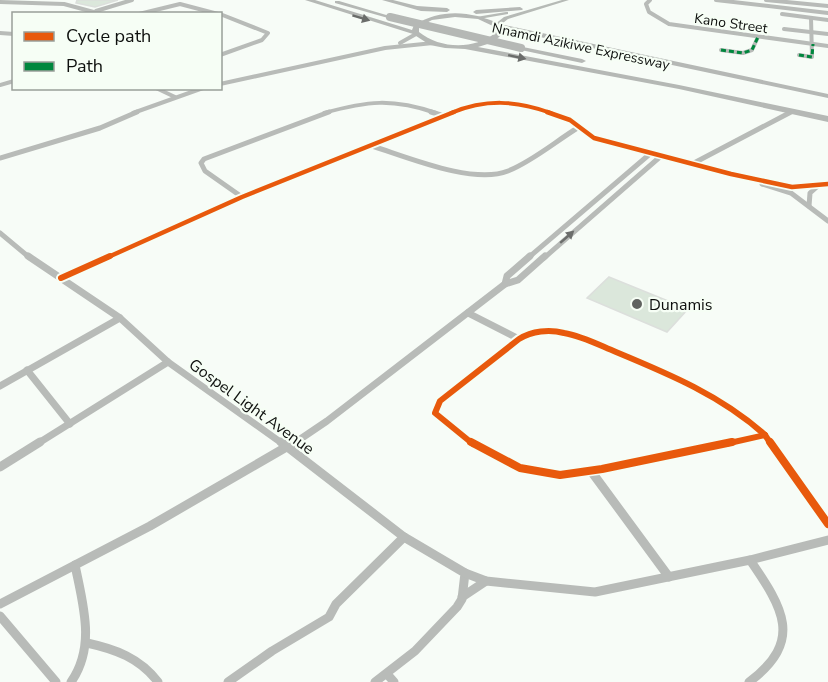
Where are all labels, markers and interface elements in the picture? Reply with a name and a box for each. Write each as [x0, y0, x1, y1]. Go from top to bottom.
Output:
street label: Kano Street [693, 9, 769, 38]
legend [12, 12, 222, 90]
one-way arrow [352, 14, 370, 23]
street label: Nnamdi Azikiwe Expressway [490, 18, 672, 75]
text: Cycle path [66, 24, 151, 48]
one-way arrow [508, 53, 527, 62]
text: Path [66, 54, 103, 78]
one-way arrow [560, 230, 575, 244]
place label: Dunamis [649, 294, 713, 316]
marker: Dunamis [630, 297, 644, 311]
street label: Gospel Light Avenue [184, 354, 319, 460]

